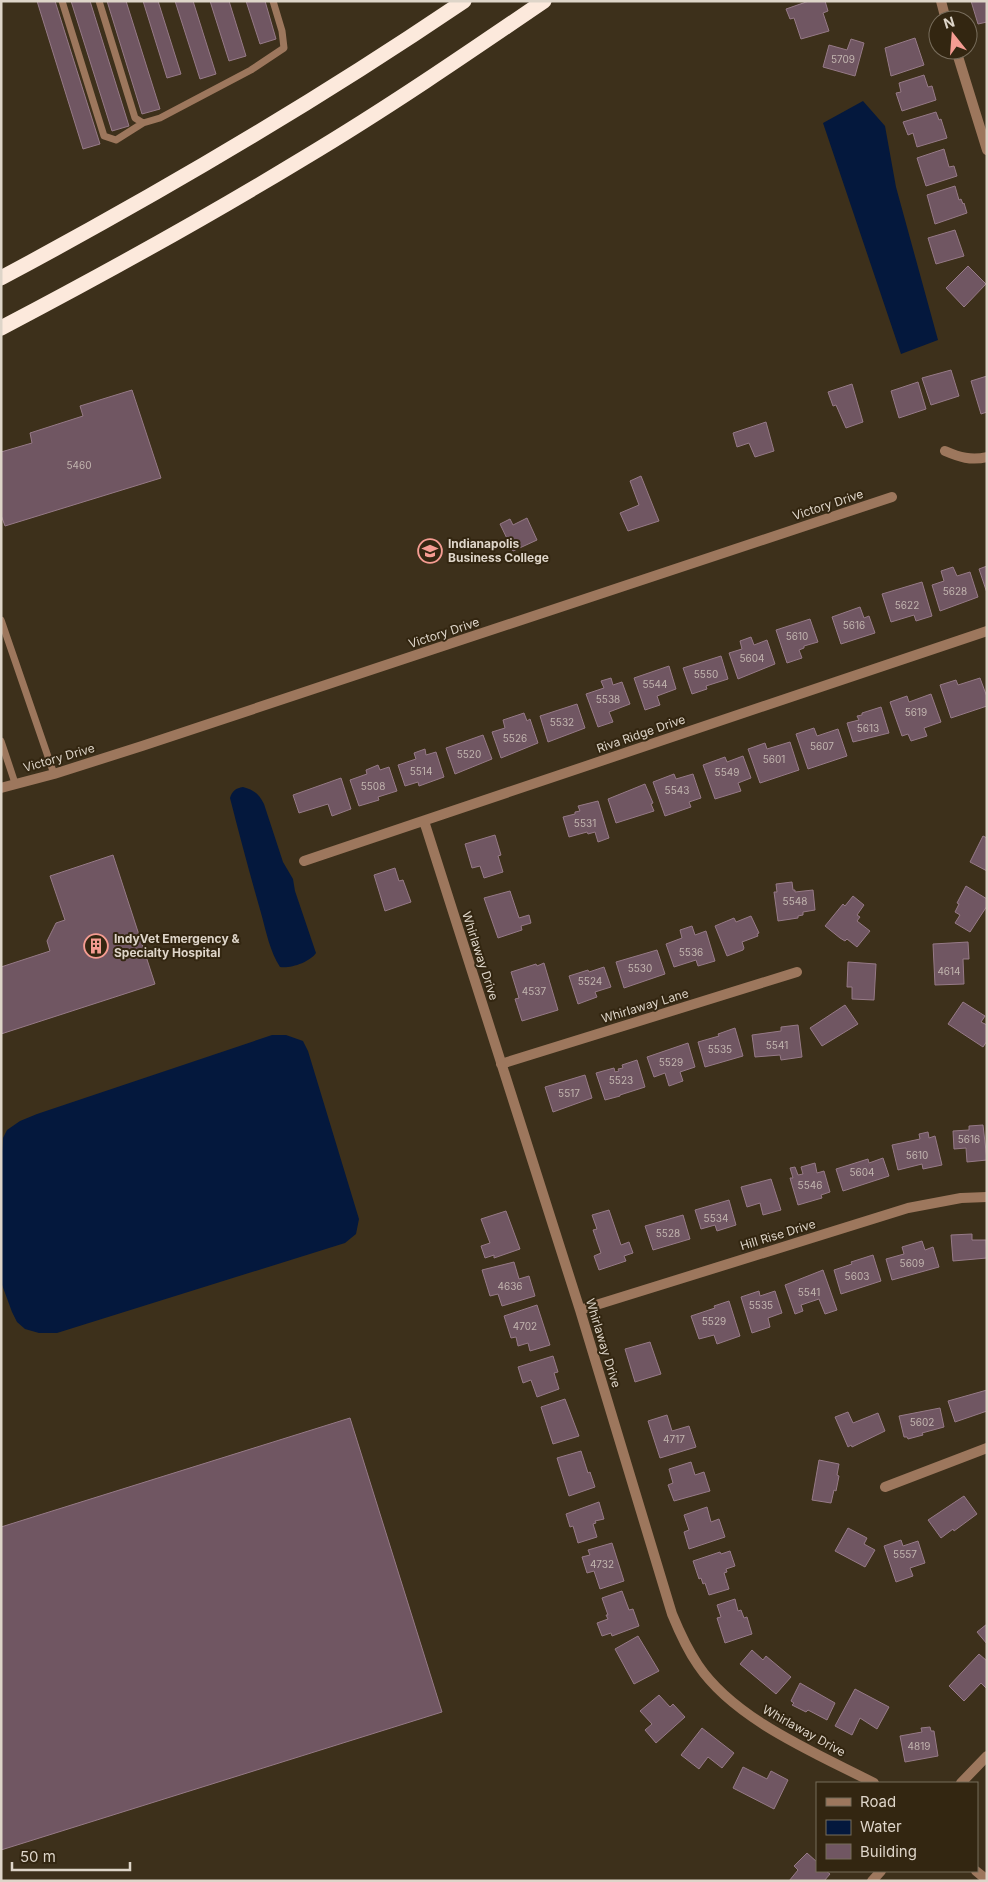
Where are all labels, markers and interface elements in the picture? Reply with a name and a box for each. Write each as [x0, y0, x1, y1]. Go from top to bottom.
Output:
north arrow [928, 10, 978, 60]
text: N [941, 12, 957, 32]
house number: 5709 [831, 53, 855, 65]
house number: 5460 [66, 459, 92, 471]
street label: Victory Drive [791, 486, 865, 523]
place label: Indianapolis Business College [448, 536, 549, 565]
school or university icon: Indianapolis Business College [417, 538, 443, 564]
house number: 5628 [943, 585, 967, 597]
house number: 5622 [895, 599, 919, 611]
street label: Victory Drive [407, 614, 481, 651]
house number: 5616 [843, 619, 865, 631]
house number: 5610 [786, 630, 808, 642]
house number: 5604 [739, 652, 765, 664]
house number: 5550 [694, 668, 718, 680]
house number: 5544 [642, 678, 668, 690]
house number: 5538 [596, 693, 620, 705]
house number: 5619 [905, 706, 927, 718]
street label: Riva Ridge Drive [594, 711, 687, 756]
house number: 5532 [550, 716, 574, 728]
house number: 5613 [857, 722, 879, 734]
house number: 5526 [503, 732, 527, 744]
street label: Victory Drive [21, 740, 96, 775]
house number: 5607 [810, 740, 834, 752]
house number: 5520 [457, 748, 481, 760]
house number: 5601 [763, 753, 785, 765]
house number: 5514 [410, 765, 432, 777]
house number: 5549 [715, 766, 739, 778]
house number: 5508 [361, 780, 385, 792]
house number: 5543 [665, 784, 689, 796]
house number: 5531 [574, 817, 596, 829]
house number: 5548 [783, 895, 807, 907]
street label: Whirlaway Drive [459, 910, 502, 1002]
place label: IndyVet Emergency & Specialty Hospital [114, 931, 240, 960]
building icon: IndyVet Emergency & Specialty Hospital [83, 933, 109, 959]
house number: 5536 [679, 946, 703, 958]
house number: 5530 [628, 962, 652, 974]
house number: 4614 [937, 965, 961, 977]
house number: 5524 [578, 975, 602, 987]
house number: 4537 [522, 985, 547, 997]
street label: Whirlaway Lane [599, 985, 690, 1026]
house number: 5541 [766, 1039, 788, 1051]
house number: 5535 [708, 1043, 732, 1055]
house number: 5529 [659, 1056, 683, 1068]
house number: 5523 [609, 1074, 633, 1086]
house number: 5517 [558, 1087, 580, 1099]
house number: 5616 [958, 1133, 980, 1145]
house number: 5610 [906, 1149, 928, 1161]
house number: 5604 [849, 1166, 875, 1178]
house number: 5546 [798, 1179, 822, 1191]
house number: 5534 [704, 1212, 728, 1224]
street label: Hill Rise Drive [738, 1216, 817, 1253]
house number: 5528 [656, 1227, 680, 1239]
house number: 5609 [900, 1257, 924, 1269]
house number: 5603 [845, 1270, 869, 1282]
house number: 4636 [497, 1280, 523, 1292]
house number: 5541 [798, 1286, 820, 1298]
street label: Whirlaway Drive [583, 1296, 624, 1389]
house number: 5535 [749, 1299, 773, 1311]
house number: 5529 [702, 1315, 726, 1327]
house number: 4702 [513, 1320, 537, 1332]
house number: 5602 [910, 1416, 934, 1428]
house number: 4717 [663, 1433, 685, 1445]
house number: 5557 [893, 1548, 917, 1560]
house number: 4732 [590, 1558, 614, 1570]
street label: Whirlaway Drive [760, 1702, 848, 1760]
house number: 4819 [908, 1740, 930, 1752]
legend [816, 1782, 978, 1872]
text: Road [860, 1792, 896, 1811]
text: Water [860, 1817, 902, 1836]
scale bar [12, 1840, 130, 1872]
text: Building [860, 1842, 917, 1861]
text: 50 m [20, 1847, 56, 1866]

